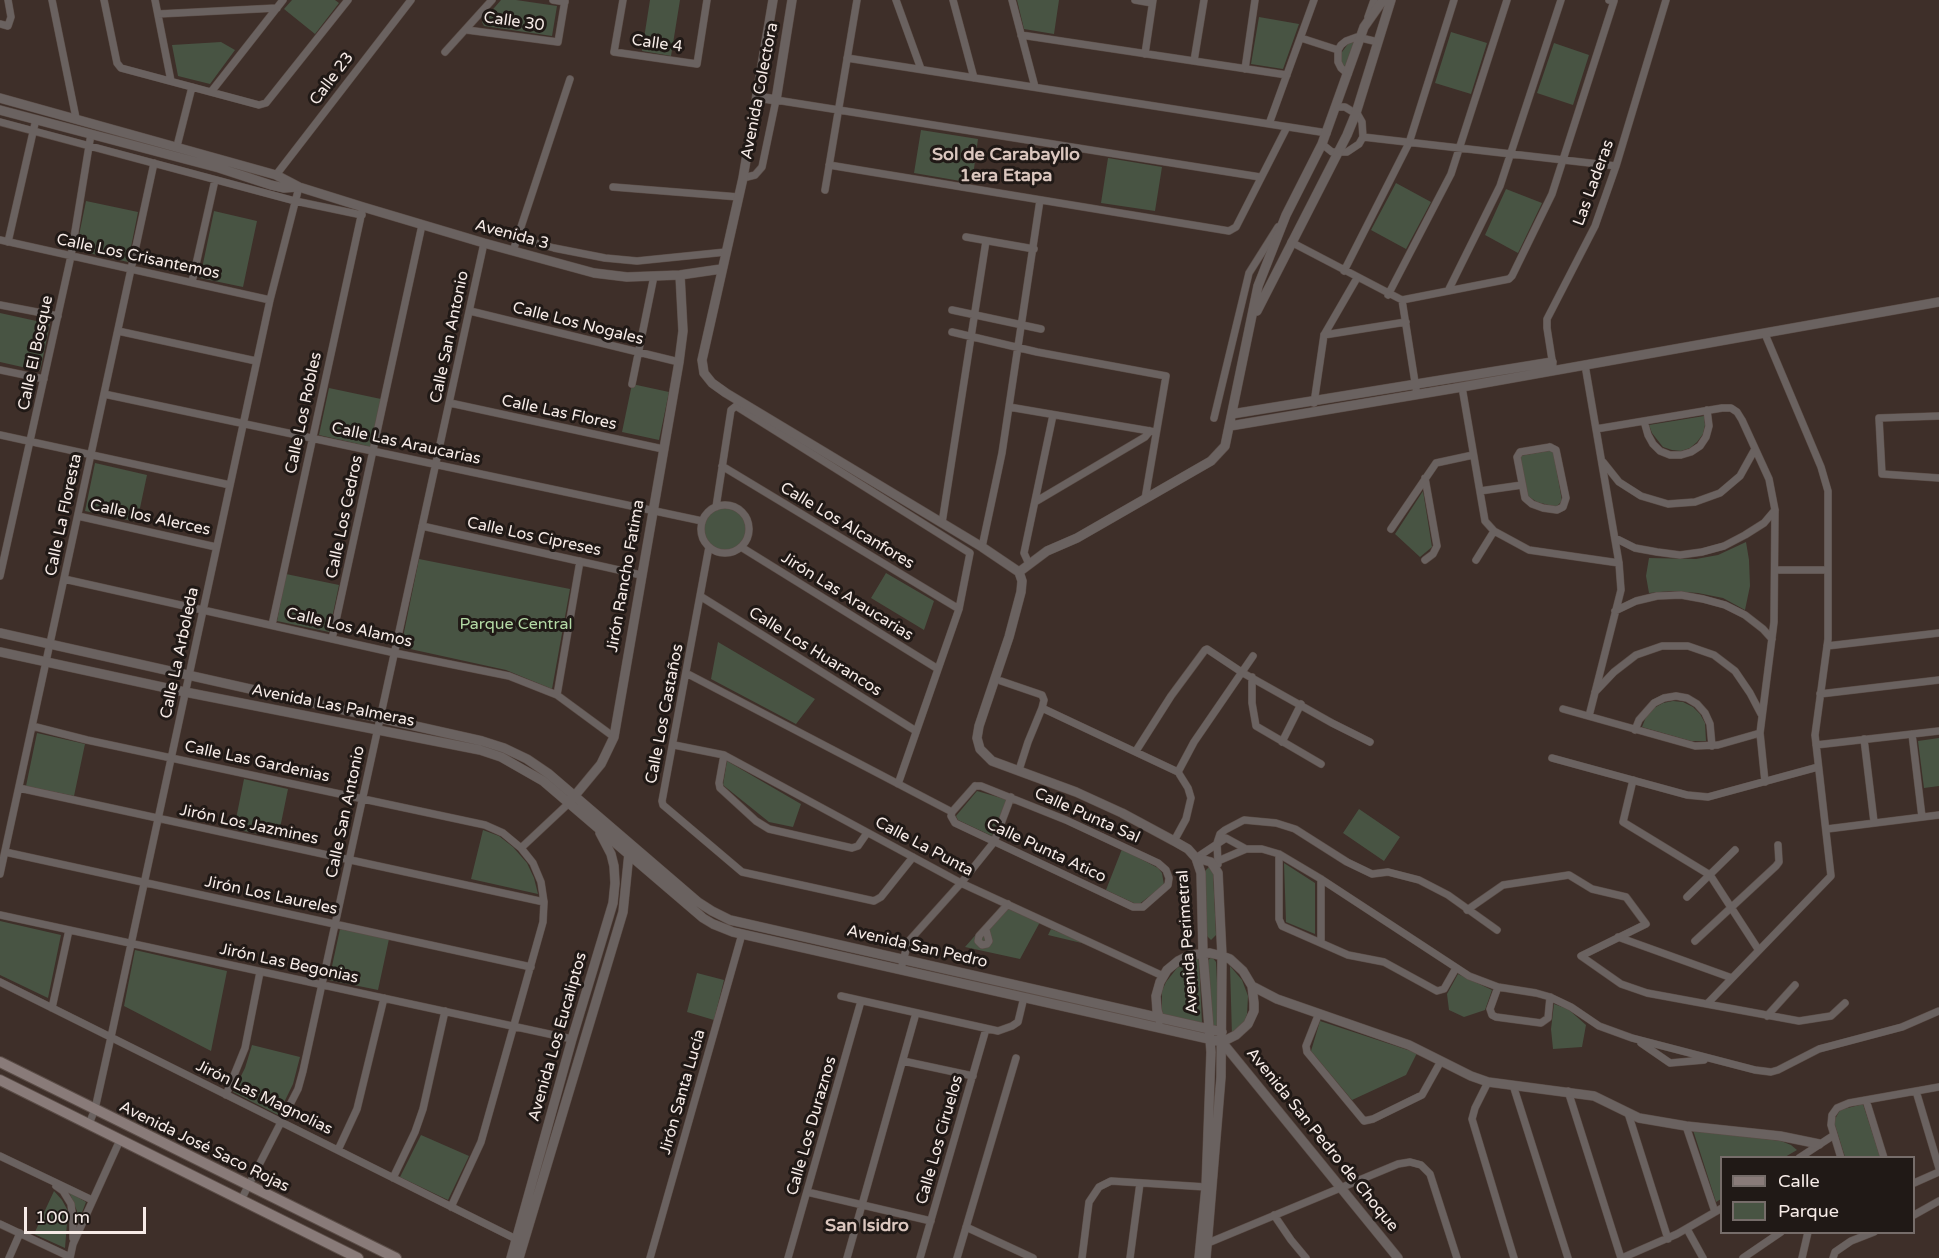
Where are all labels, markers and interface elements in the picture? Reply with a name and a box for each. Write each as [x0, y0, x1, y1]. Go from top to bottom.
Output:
street label: Calle 30 [482, 8, 546, 36]
street label: Avenida Colectora [737, 21, 783, 161]
street label: Calle 4 [630, 31, 684, 57]
street label: Calle 23 [306, 49, 358, 109]
street label: Las Laderas [1570, 137, 1618, 229]
district label: Sol de Carabayllo 1era Etapa [932, 144, 1080, 186]
street label: Avenida 3 [473, 216, 551, 254]
street label: Calle Los Crisantemos [55, 230, 221, 284]
street label: Calle San Antonio [427, 269, 473, 405]
street label: Calle El Bosque [14, 294, 58, 412]
street label: Calle Los Nogales [511, 298, 645, 350]
street label: Calle Los Robles [282, 350, 326, 476]
street label: Calle Las Flores [500, 391, 618, 435]
street label: Calle Las Araucarias [330, 419, 482, 469]
street label: Calle La Floresta [42, 452, 86, 578]
street label: Calle Los Cedros [323, 454, 367, 580]
street label: Calle Los Alcanfores [776, 478, 918, 574]
street label: Calle los Alerces [88, 496, 212, 540]
street label: Jirón Rancho Fatima [603, 498, 649, 654]
street label: Calle Los Cipreses [465, 513, 603, 561]
street label: Jirón Las Araucarias [777, 549, 917, 645]
street label: Calle La Arboleda [157, 586, 203, 720]
street label: Calle Los Huarancos [745, 603, 885, 701]
street label: Calle Los Alamos [284, 604, 414, 652]
park label: Parque Central [460, 615, 572, 635]
street label: Calle Los Castaños [642, 642, 688, 786]
street label: Avenida Las Palmeras [250, 681, 416, 731]
street label: Calle Las Gardenias [183, 737, 331, 787]
street label: Calle San Antonio [323, 744, 369, 880]
street label: Calle Punta Sal [1031, 784, 1143, 848]
street label: Jirón Los Jazmines [178, 801, 320, 849]
street label: Calle La Punta [872, 813, 976, 881]
street label: Calle Punta Atico [983, 815, 1109, 887]
street label: Avenida Perimetral [1173, 869, 1203, 1015]
street label: Jirón Los Laureles [203, 873, 339, 919]
street label: Avenida San Pedro [845, 921, 989, 973]
street label: Jirón Las Begonias [218, 940, 360, 988]
street label: Avenida Los Eucaliptos [525, 950, 591, 1124]
street label: Jirón Santa Lucía [656, 1027, 710, 1157]
street label: Avenida San Pedro de Choque [1242, 1044, 1402, 1236]
street label: Calle Los Duraznos [783, 1054, 841, 1198]
street label: Jirón Las Magnolias [193, 1057, 335, 1139]
street label: Calle Los Ciruelos [912, 1073, 968, 1207]
street label: Avenida José Saco Rojas [116, 1097, 292, 1197]
legend [1720, 1156, 1915, 1234]
text: Calle [1778, 1170, 1820, 1192]
scale bar [27, 1195, 148, 1233]
text: Parque [1778, 1200, 1839, 1222]
text: 100 m [35, 1206, 90, 1228]
district label: San Isidro [825, 1215, 909, 1237]

